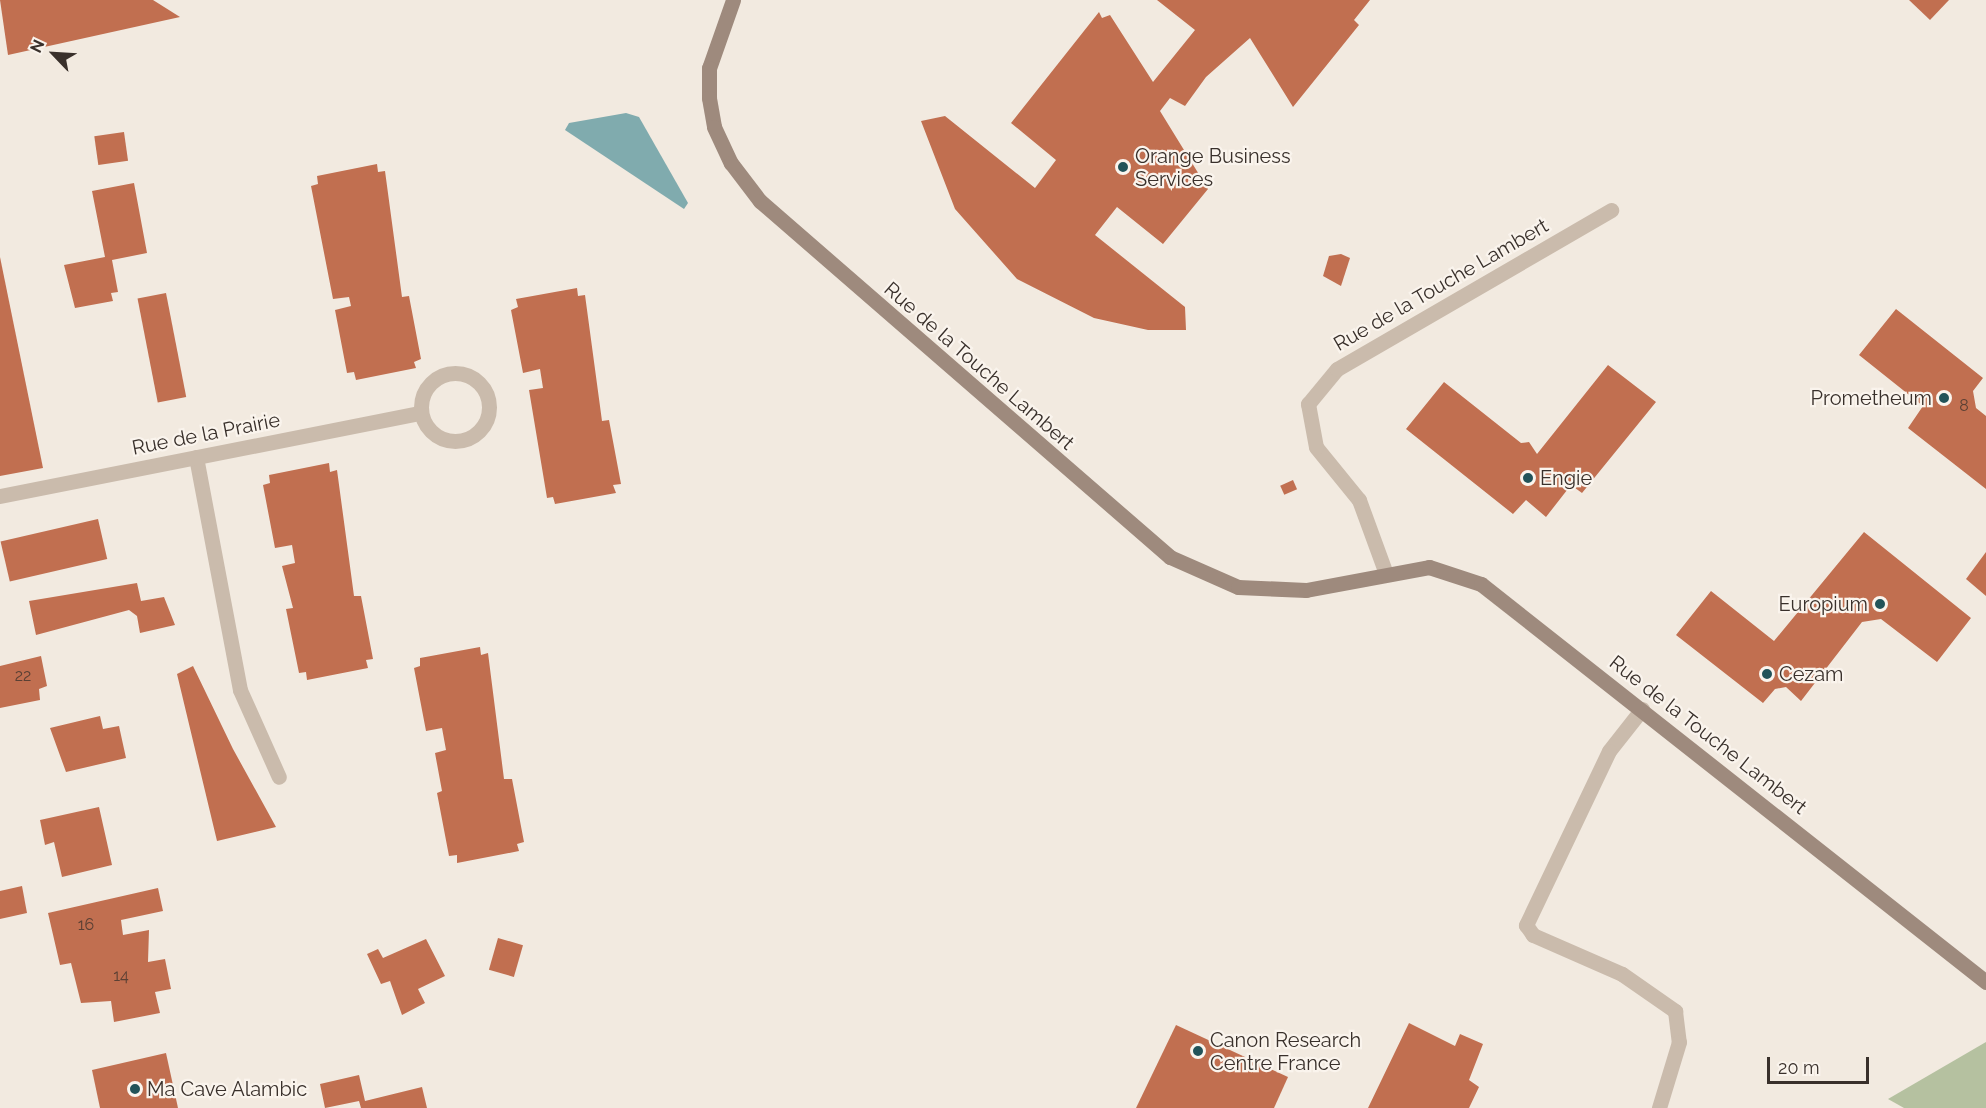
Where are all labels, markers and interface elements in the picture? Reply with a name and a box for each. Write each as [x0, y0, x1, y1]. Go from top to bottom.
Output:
north arrow [24, 24, 84, 84]
text: N [26, 37, 48, 56]
place label: Orange Business Services [1135, 144, 1291, 191]
marker: Orange Business Services [1116, 160, 1130, 174]
street label: Rue de la Touche Lambert [1329, 214, 1553, 356]
street label: Rue de la Touche Lambert [879, 277, 1079, 455]
place label: Prometheum [1811, 386, 1932, 410]
marker: Prometheum [1937, 391, 1951, 405]
house number: 8 [1959, 396, 1969, 416]
street label: Rue de la Prairie [130, 408, 282, 460]
place label: Engie [1540, 466, 1592, 490]
marker: Engie [1521, 471, 1535, 485]
place label: Europium [1779, 592, 1868, 616]
marker: Europium [1873, 597, 1887, 611]
street label: Rue de la Touche Lambert [1604, 650, 1812, 820]
place label: Cezam [1779, 662, 1843, 686]
house number: 22 [15, 666, 31, 686]
marker: Cezam [1760, 667, 1774, 681]
house number: 16 [78, 915, 94, 935]
house number: 14 [113, 966, 129, 986]
place label: Canon Research Centre France [1210, 1028, 1361, 1075]
marker: Canon Research Centre France [1191, 1044, 1205, 1058]
scale bar [1770, 1045, 1872, 1083]
text: 20 m [1778, 1057, 1820, 1078]
place label: Ma Cave Alambic [147, 1077, 308, 1101]
marker: Ma Cave Alambic [128, 1082, 142, 1096]

